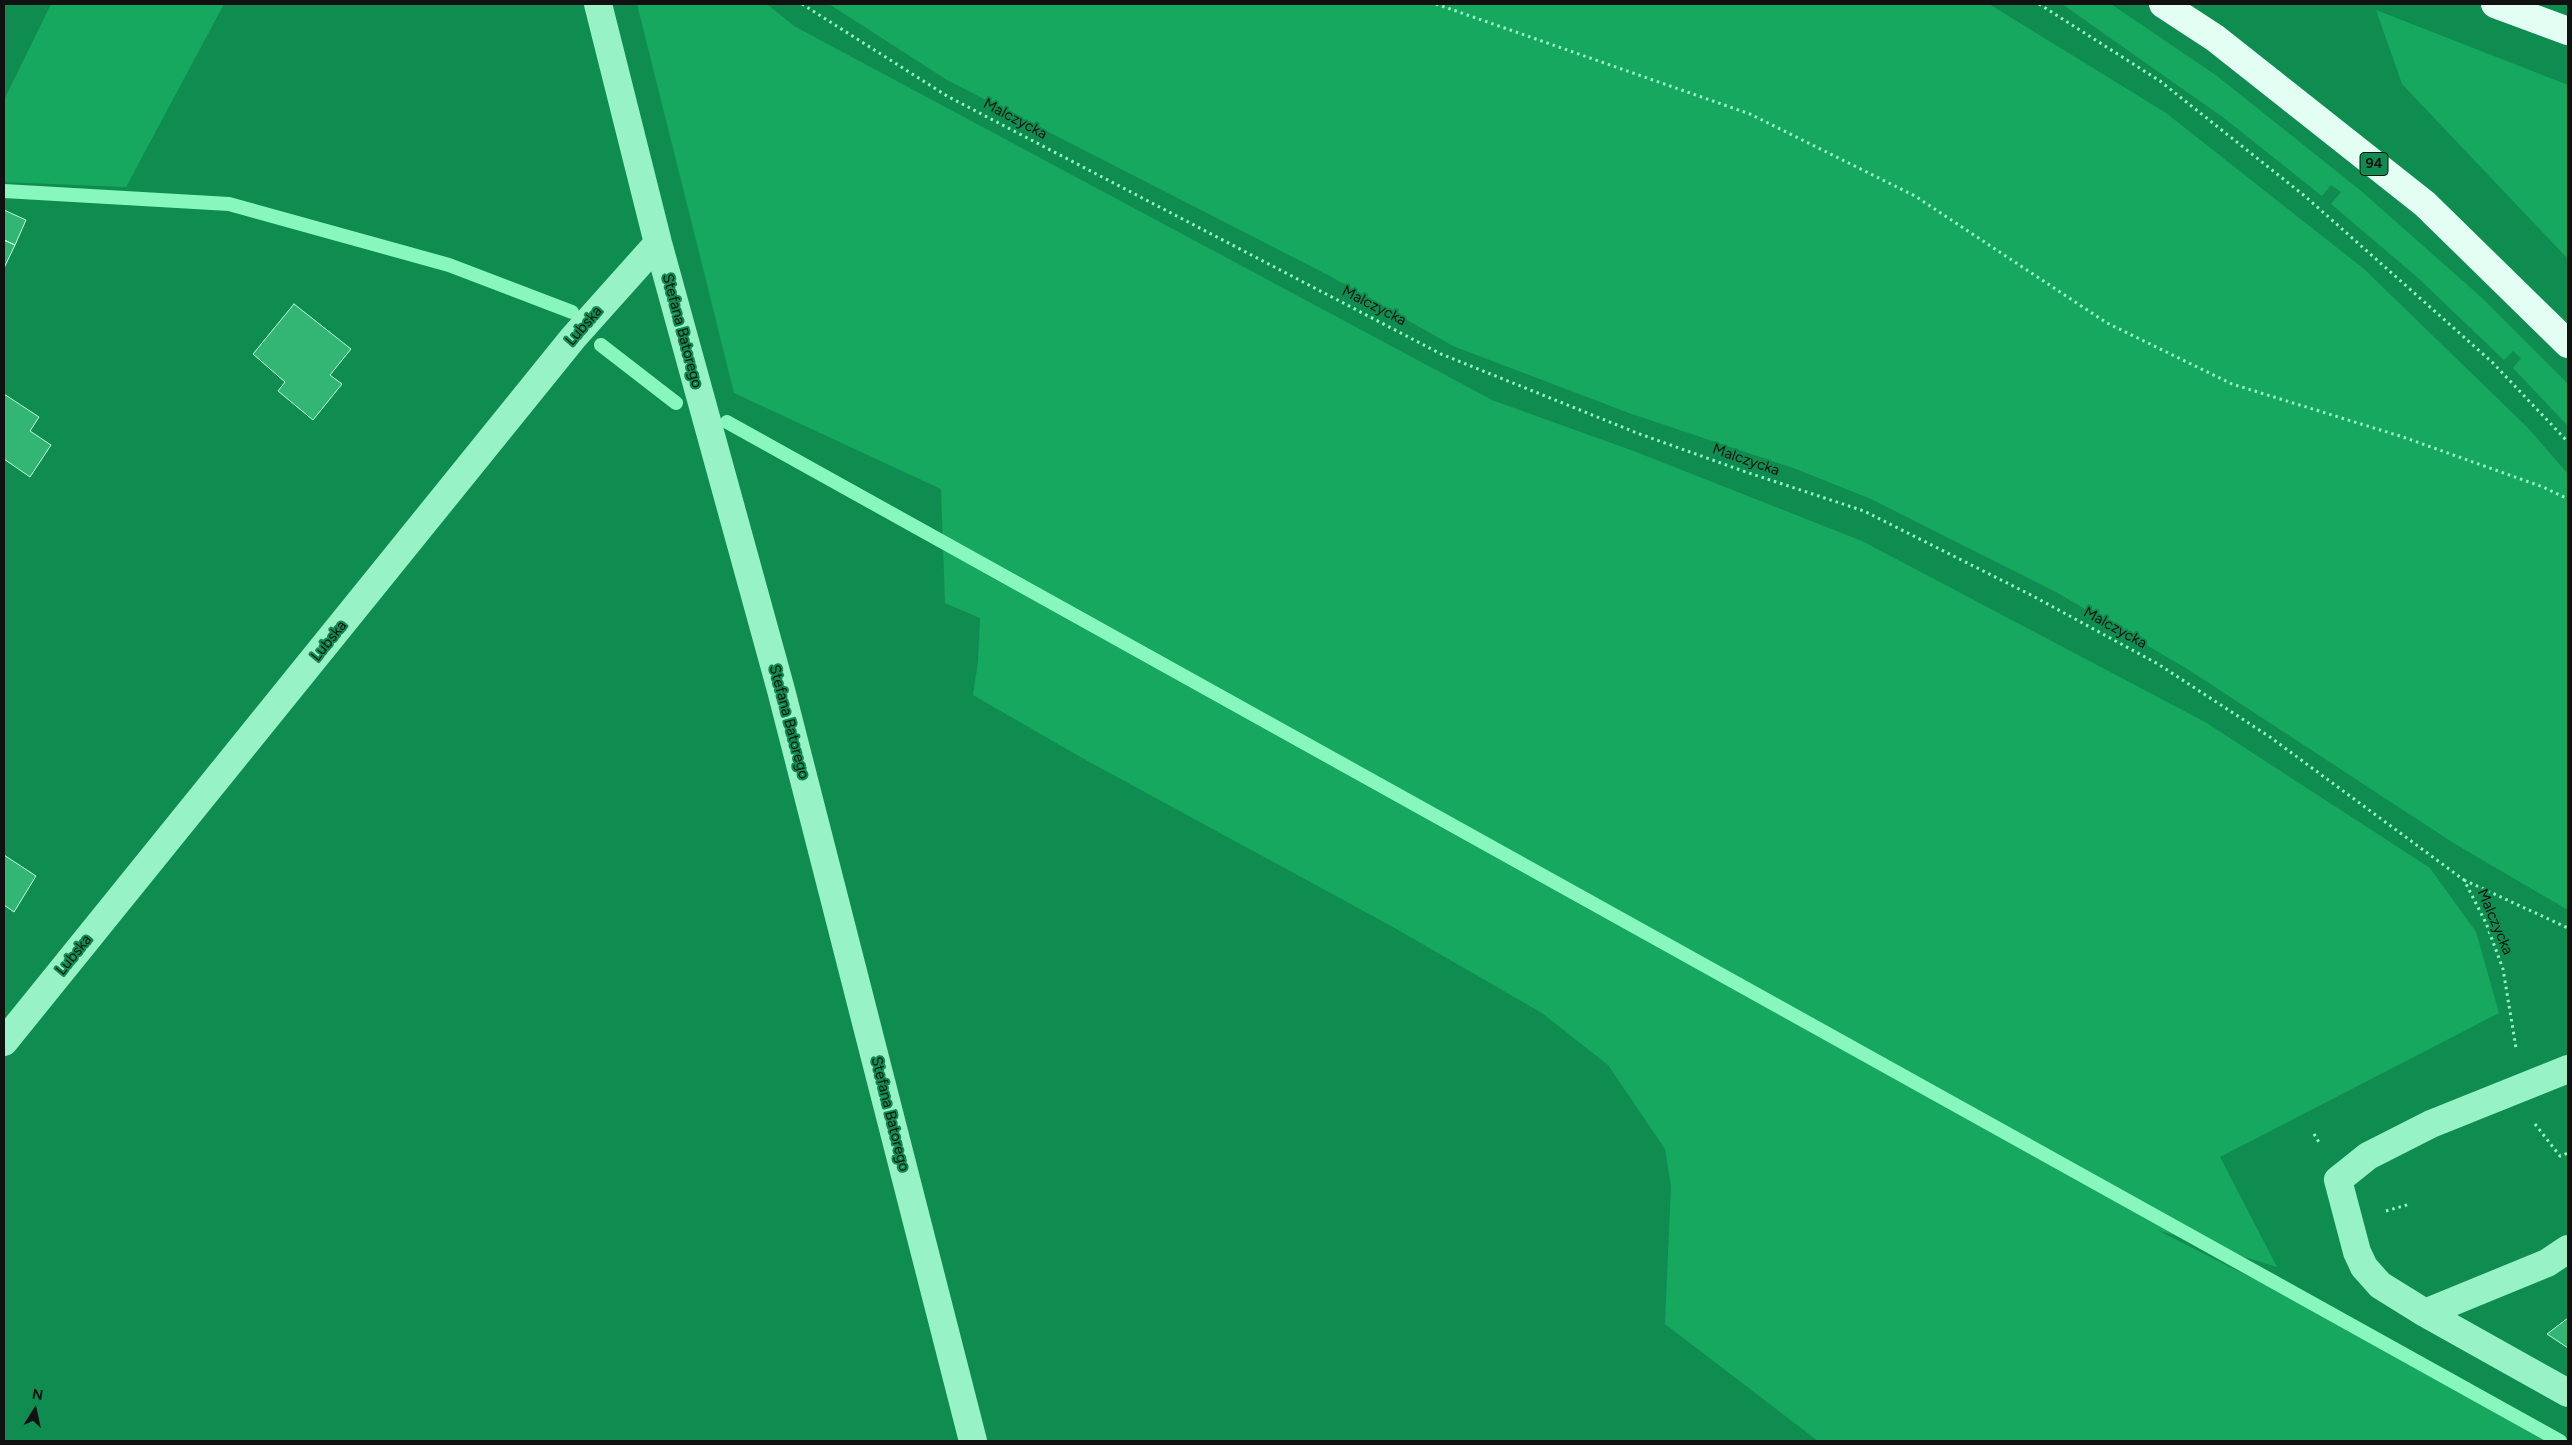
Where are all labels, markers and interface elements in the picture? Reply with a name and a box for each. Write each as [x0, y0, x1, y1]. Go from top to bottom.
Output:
street label: Malczycka [980, 95, 1050, 143]
road number: 94 [2360, 152, 2388, 175]
street label: Stefana Batorego [658, 272, 706, 390]
street label: Malczycka [1339, 282, 1409, 330]
street label: Lubska [562, 302, 606, 350]
street label: Malczycka [1710, 440, 1782, 480]
street label: Malczycka [2080, 603, 2150, 653]
street label: Lubska [307, 617, 351, 665]
street label: Stefana Batorego [765, 663, 813, 781]
street label: Malczycka [2473, 886, 2517, 958]
street label: Lubska [52, 931, 96, 979]
street label: Stefana Batorego [867, 1055, 913, 1173]
north arrow [10, 1385, 60, 1435]
text: N [31, 1385, 44, 1404]

